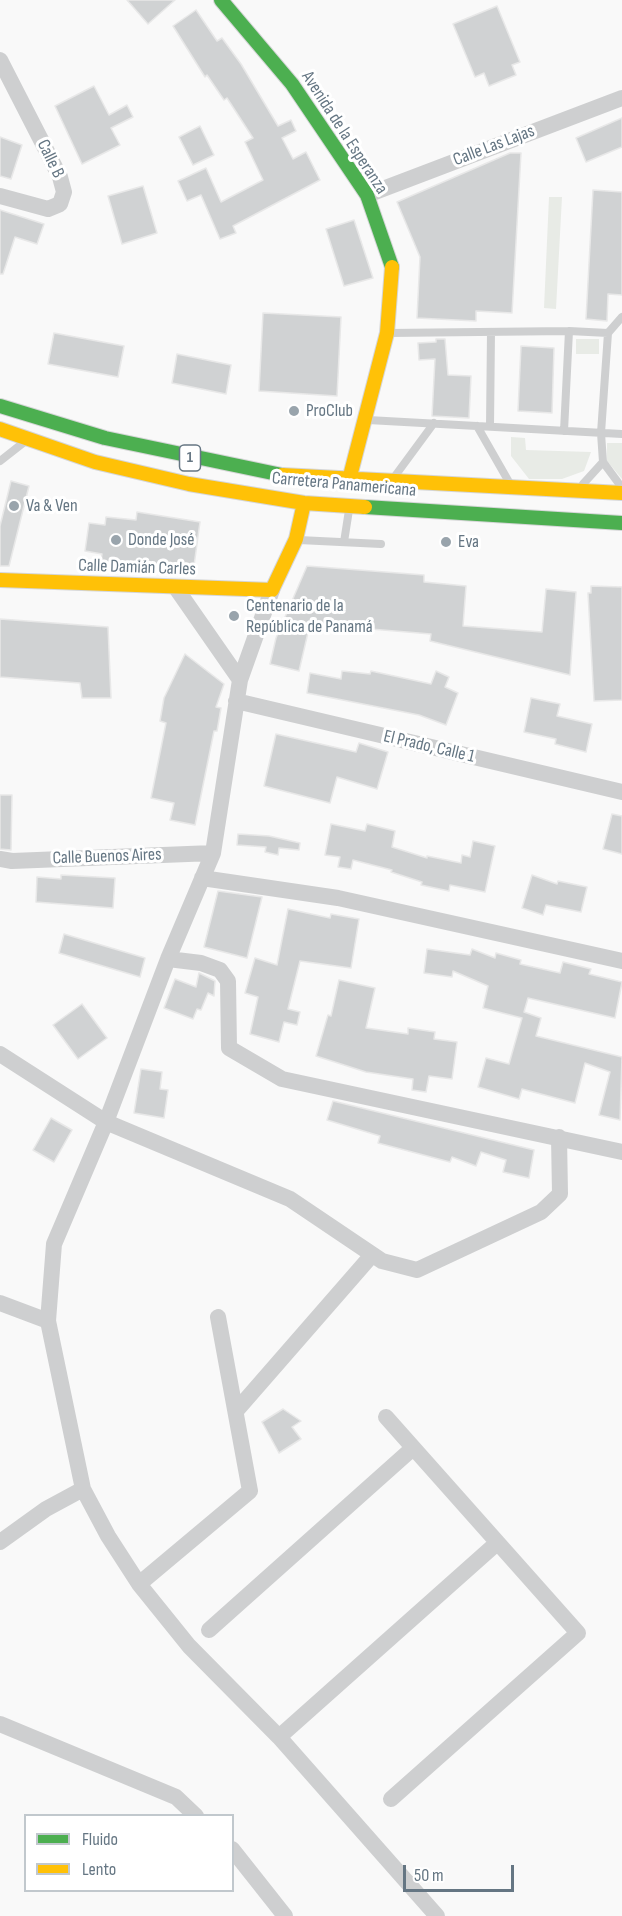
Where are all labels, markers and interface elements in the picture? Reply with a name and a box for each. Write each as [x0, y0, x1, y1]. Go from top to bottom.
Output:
street label: Avenida de la Esperanza [296, 68, 392, 198]
street label: Calle Las Lajas [450, 121, 538, 171]
street label: Calle B [31, 136, 69, 182]
place label: ProClub [306, 400, 353, 422]
marker: ProClub [287, 404, 301, 418]
road number: 1 [180, 445, 201, 471]
street label: Carretera Panamericana [271, 468, 417, 502]
place label: Va & Ven [26, 495, 78, 517]
marker: Va & Ven [7, 499, 21, 513]
place label: Donde José [128, 529, 194, 551]
place label: Eva [458, 531, 479, 553]
marker: Donde José [109, 533, 123, 547]
marker: Eva [439, 535, 453, 549]
street label: Calle Damián Carles [78, 555, 196, 581]
place label: Centenario de la República de Panamá [246, 595, 373, 638]
marker: Centenario de la República de Panamá [227, 609, 241, 623]
street label: El Prado, Calle 1 [381, 726, 477, 768]
street label: Calle Buenos Aires [52, 844, 162, 870]
legend [24, 1814, 234, 1892]
text: Fluido [82, 1829, 118, 1850]
scale bar [406, 1853, 517, 1891]
text: Lento [82, 1859, 116, 1880]
text: 50 m [414, 1865, 444, 1886]

